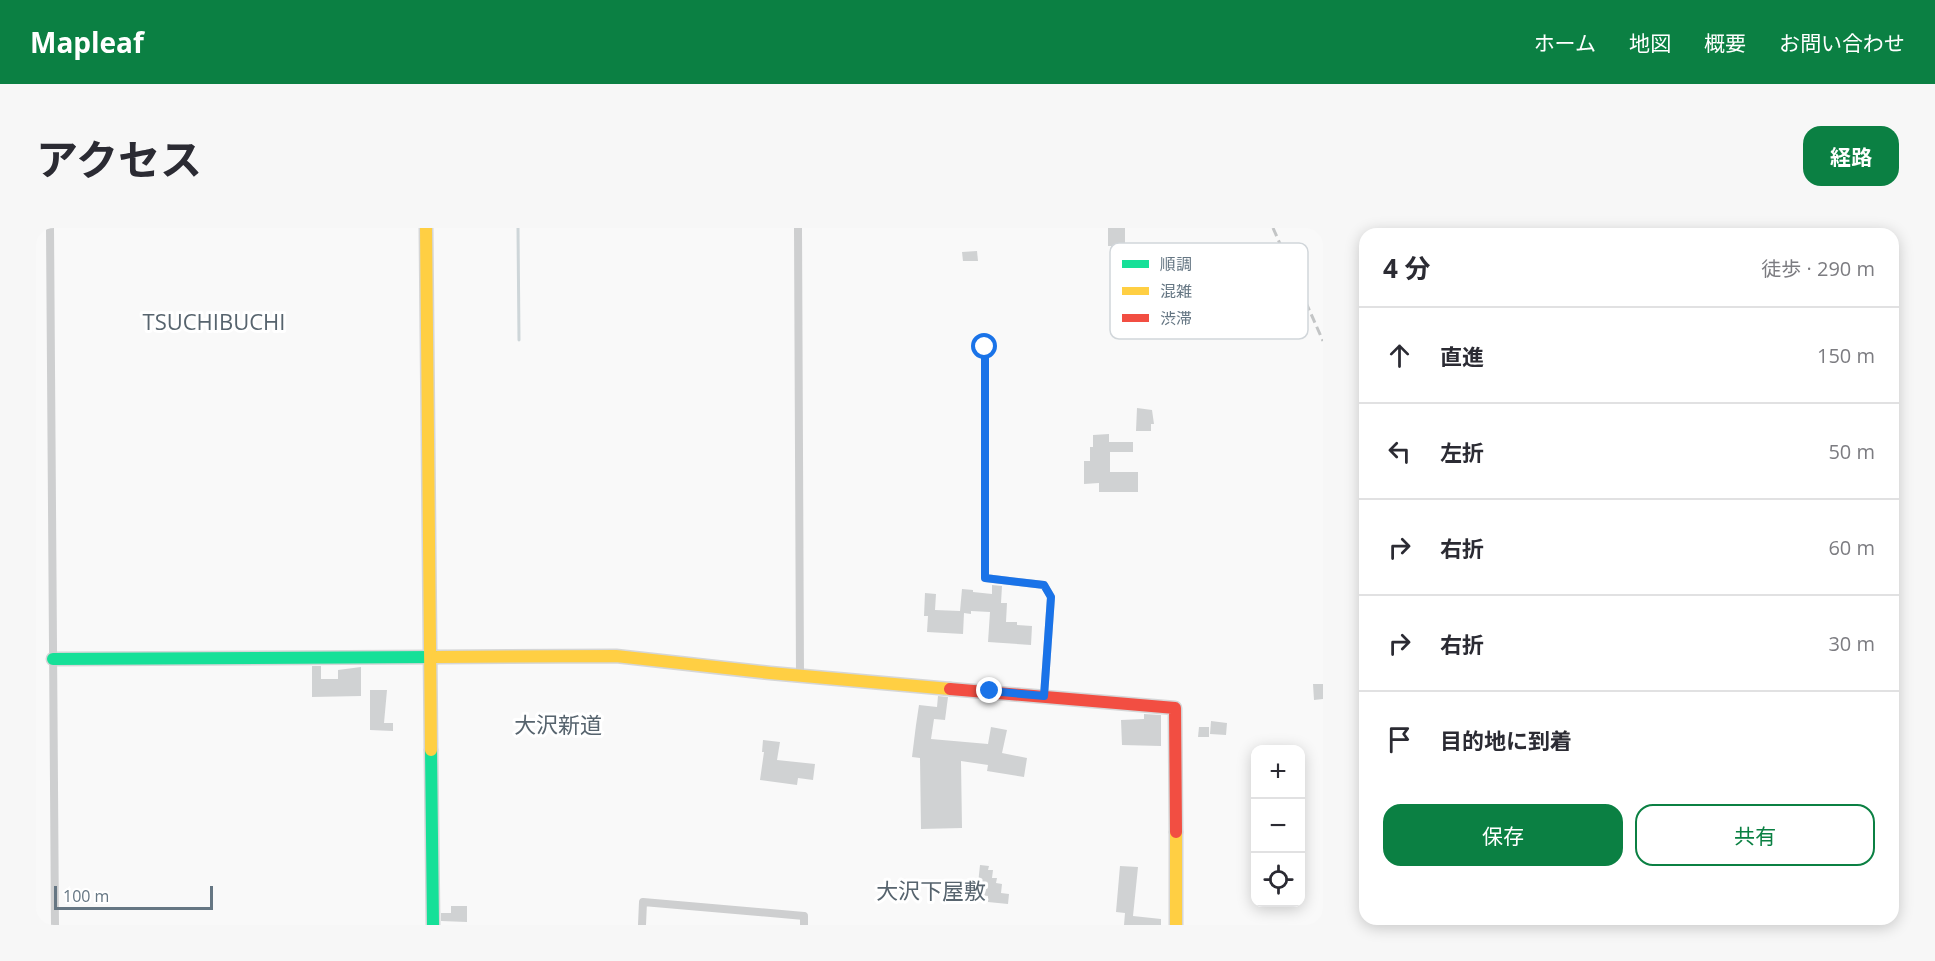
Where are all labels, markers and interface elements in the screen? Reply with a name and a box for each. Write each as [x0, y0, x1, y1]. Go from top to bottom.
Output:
text: Mapleaf [30, 23, 144, 61]
text: ホーム [1534, 29, 1596, 57]
text: 地図 [1629, 29, 1671, 57]
text: 概要 [1704, 29, 1746, 57]
text: お問い合わせ [1779, 29, 1905, 57]
button: 経路 [1803, 126, 1899, 186]
text: アクセス [36, 130, 202, 187]
legend [1110, 243, 1308, 339]
text: 4 分 [1383, 250, 1431, 286]
text: 順調 [1160, 253, 1192, 275]
text: 徒歩 · 290 m [1761, 255, 1875, 282]
text: 混雑 [1160, 280, 1192, 302]
district label: TSUCHIBUCHI [143, 306, 285, 336]
text: 渋滞 [1160, 307, 1192, 329]
route start [971, 333, 997, 359]
icon: ahead [1383, 339, 1416, 372]
text: 直進 [1440, 341, 1484, 371]
text: 150 m [1817, 342, 1875, 369]
icon: left [1383, 435, 1416, 468]
text: 左折 [1440, 437, 1484, 467]
text: 50 m [1828, 438, 1875, 465]
icon: right [1383, 531, 1416, 564]
text: 右折 [1440, 533, 1484, 563]
text: 60 m [1828, 534, 1875, 561]
icon: right [1383, 627, 1416, 660]
text: 右折 [1440, 629, 1484, 659]
text: 30 m [1828, 630, 1875, 657]
route end [976, 677, 1002, 703]
district label: 大沢新道 [514, 709, 602, 739]
icon: arrive [1383, 723, 1416, 756]
text: 目的地に到着 [1440, 725, 1572, 755]
map controls [1251, 745, 1305, 907]
button: + [1251, 745, 1305, 799]
button: − [1251, 799, 1305, 853]
button: 保存 [1383, 804, 1623, 866]
button: 共有 [1635, 804, 1875, 866]
button: locate [1251, 853, 1305, 907]
district label: 大沢下屋敷 [876, 875, 986, 905]
scale bar [54, 883, 213, 910]
text: 100 m [63, 885, 109, 907]

